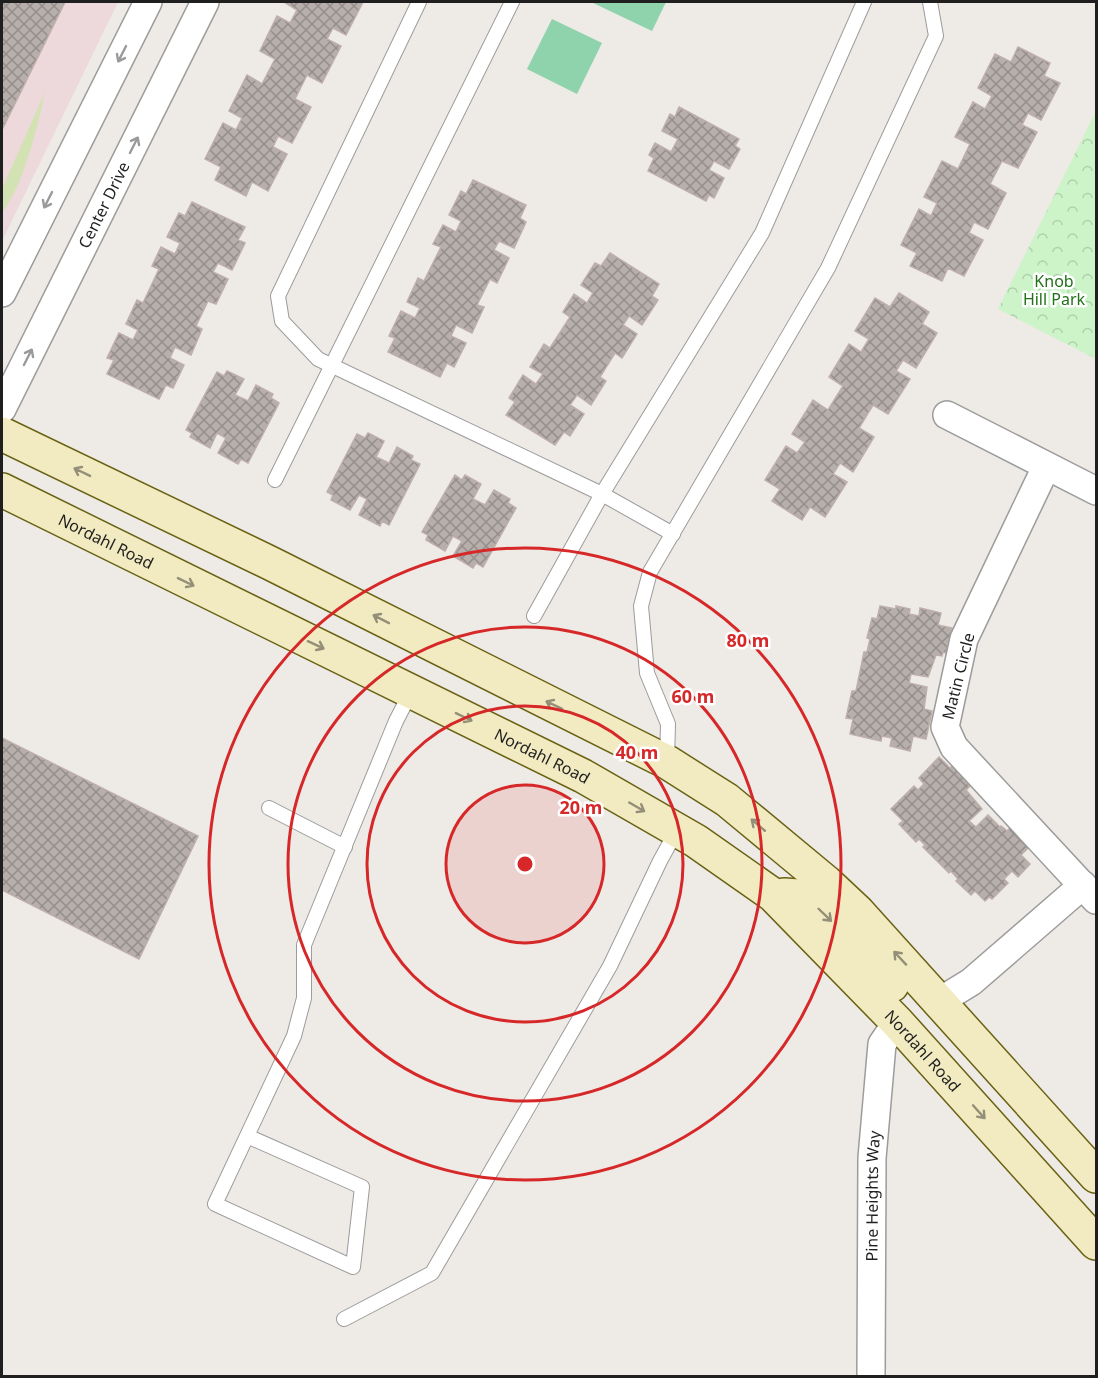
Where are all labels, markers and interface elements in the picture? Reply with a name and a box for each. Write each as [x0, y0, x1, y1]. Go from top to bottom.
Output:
one-way arrow [115, 44, 127, 62]
one-way arrow [128, 136, 140, 154]
street label: Center Drive [73, 158, 135, 252]
one-way arrow [42, 190, 53, 208]
park label: Knob Hill Park [1023, 270, 1086, 310]
one-way arrow [22, 348, 34, 366]
one-way arrow [74, 466, 92, 478]
street label: Nordahl Road [55, 508, 157, 574]
one-way arrow [176, 576, 194, 588]
one-way arrow [372, 613, 390, 624]
text: 80 m [727, 628, 769, 652]
street label: Matin Circle [937, 630, 979, 722]
one-way arrow [307, 639, 325, 651]
text: 60 m [672, 684, 714, 708]
one-way arrow [546, 699, 564, 711]
one-way arrow [454, 712, 472, 724]
street label: Nordahl Road [491, 723, 594, 789]
text: 40 m [616, 740, 658, 764]
text: 20 m [560, 795, 602, 819]
one-way arrow [628, 801, 645, 813]
one-way arrow [750, 819, 766, 832]
centre of rings [515, 854, 535, 874]
one-way arrow [817, 908, 832, 922]
one-way arrow [893, 951, 907, 966]
street label: Nordahl Road [880, 1005, 966, 1096]
one-way arrow [972, 1105, 986, 1120]
street label: Pine Heights Way [861, 1129, 885, 1262]

